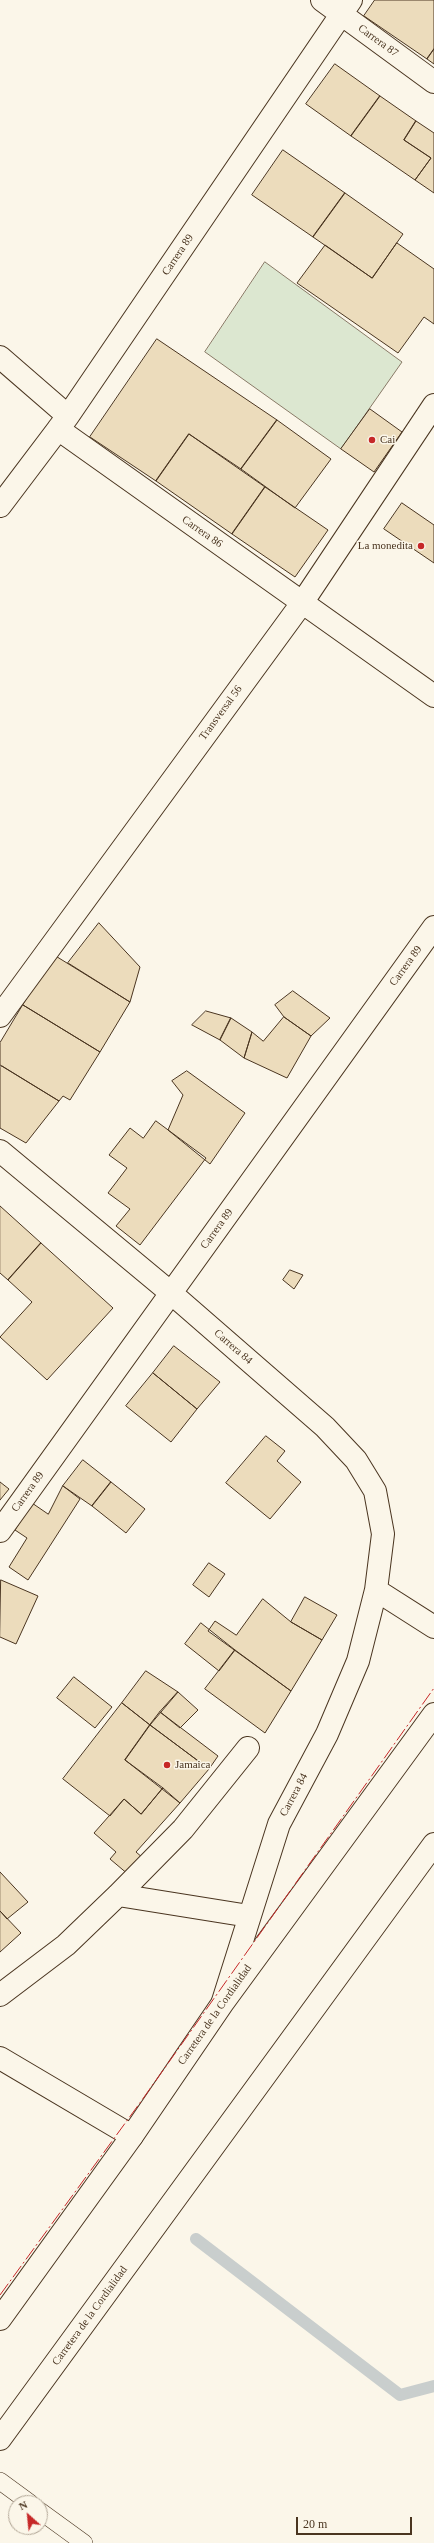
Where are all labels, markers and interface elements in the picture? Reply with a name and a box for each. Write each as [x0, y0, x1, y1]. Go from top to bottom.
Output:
street label: Carrera 87 [355, 22, 401, 60]
street label: Carrera 89 [159, 232, 197, 278]
place label: Cai [380, 433, 395, 447]
marker: Cai [367, 435, 377, 445]
street label: Carrera 86 [179, 513, 225, 551]
place label: La monedita [358, 539, 413, 553]
marker: La monedita [416, 541, 426, 551]
street label: Transversal 56 [197, 683, 245, 743]
street label: Carrera 89 [387, 943, 425, 989]
street label: Carrera 89 [198, 1206, 236, 1252]
street label: Carrera 84 [211, 1327, 255, 1367]
street label: Carrera 89 [9, 1469, 47, 1515]
place label: Jamaica [175, 1758, 210, 1772]
marker: Jamaica [162, 1760, 172, 1770]
street label: Carrera 84 [277, 1771, 311, 1819]
street label: Carretera de la Cordialidad [175, 1962, 255, 2068]
street label: Carretera de la Cordialidad [50, 2264, 130, 2368]
north arrow [8, 2495, 48, 2535]
text: N [17, 2498, 29, 2512]
scale bar [298, 2509, 414, 2535]
text: 20 m [303, 2517, 327, 2531]

